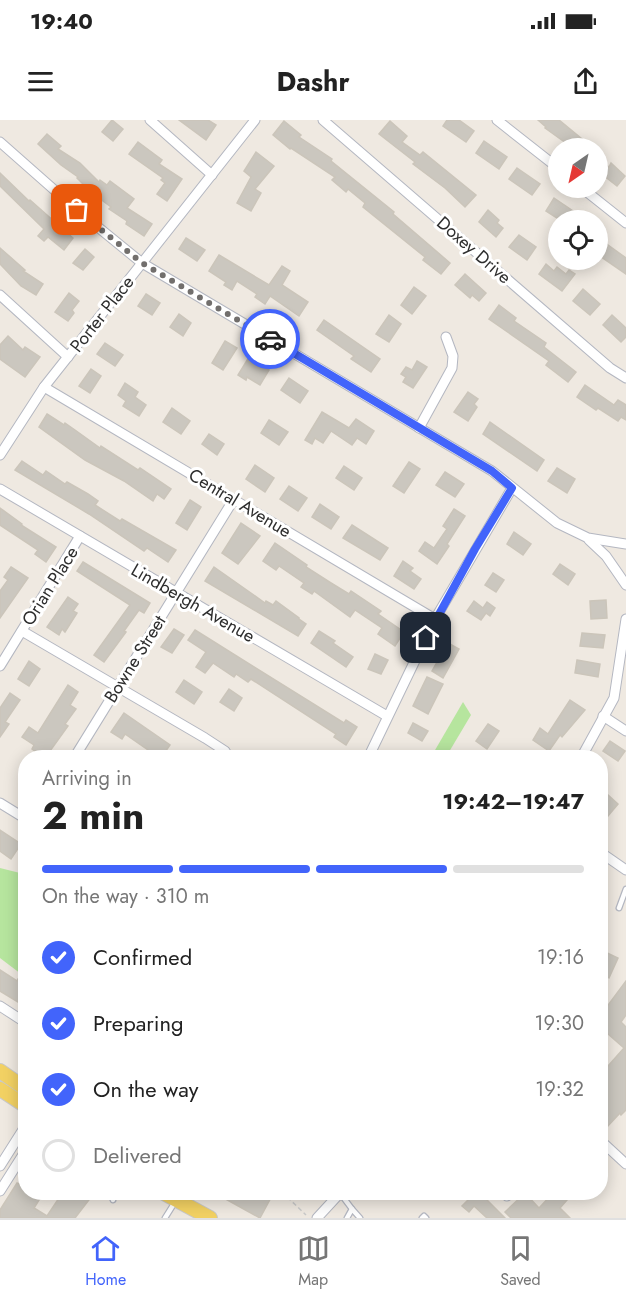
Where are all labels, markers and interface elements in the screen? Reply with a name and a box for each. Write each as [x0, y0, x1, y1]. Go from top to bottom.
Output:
text: 19:40 [30, 5, 93, 37]
text: Dashr [276, 62, 350, 101]
icon: menu [24, 65, 57, 98]
icon: share [569, 65, 602, 98]
north arrow [548, 138, 608, 198]
map controls [548, 138, 608, 270]
pin [51, 184, 102, 235]
icon: bag [60, 193, 93, 226]
street label: Doxey Drive [431, 210, 517, 290]
button: locate [548, 210, 608, 270]
street label: Porter Place [64, 270, 140, 358]
courier [240, 309, 300, 369]
icon: car [254, 323, 287, 356]
street label: Central Avenue [184, 462, 296, 544]
street label: Orian Place [15, 541, 85, 631]
street label: Lindbergh Avenue [126, 557, 260, 649]
street label: Bowne Street [98, 610, 173, 708]
pin [400, 612, 451, 663]
icon: home [409, 621, 442, 654]
text: Arriving in [42, 764, 132, 793]
text: 19:42–19:47 [442, 785, 584, 817]
text: 2 min [42, 787, 144, 844]
text: On the way · 310 m [42, 882, 209, 911]
icon: check [42, 941, 75, 974]
text: Confirmed [93, 941, 192, 973]
text: 19:16 [537, 943, 584, 972]
icon: check [42, 1007, 75, 1040]
text: Preparing [93, 1007, 184, 1039]
text: 19:30 [535, 1009, 584, 1038]
icon: check [42, 1073, 75, 1106]
text: On the way [93, 1073, 198, 1105]
text: 19:32 [535, 1075, 584, 1104]
text: Delivered [93, 1139, 182, 1171]
tab: Home [85, 1232, 126, 1291]
tab: Map [297, 1232, 330, 1291]
tab: Saved [500, 1232, 541, 1291]

